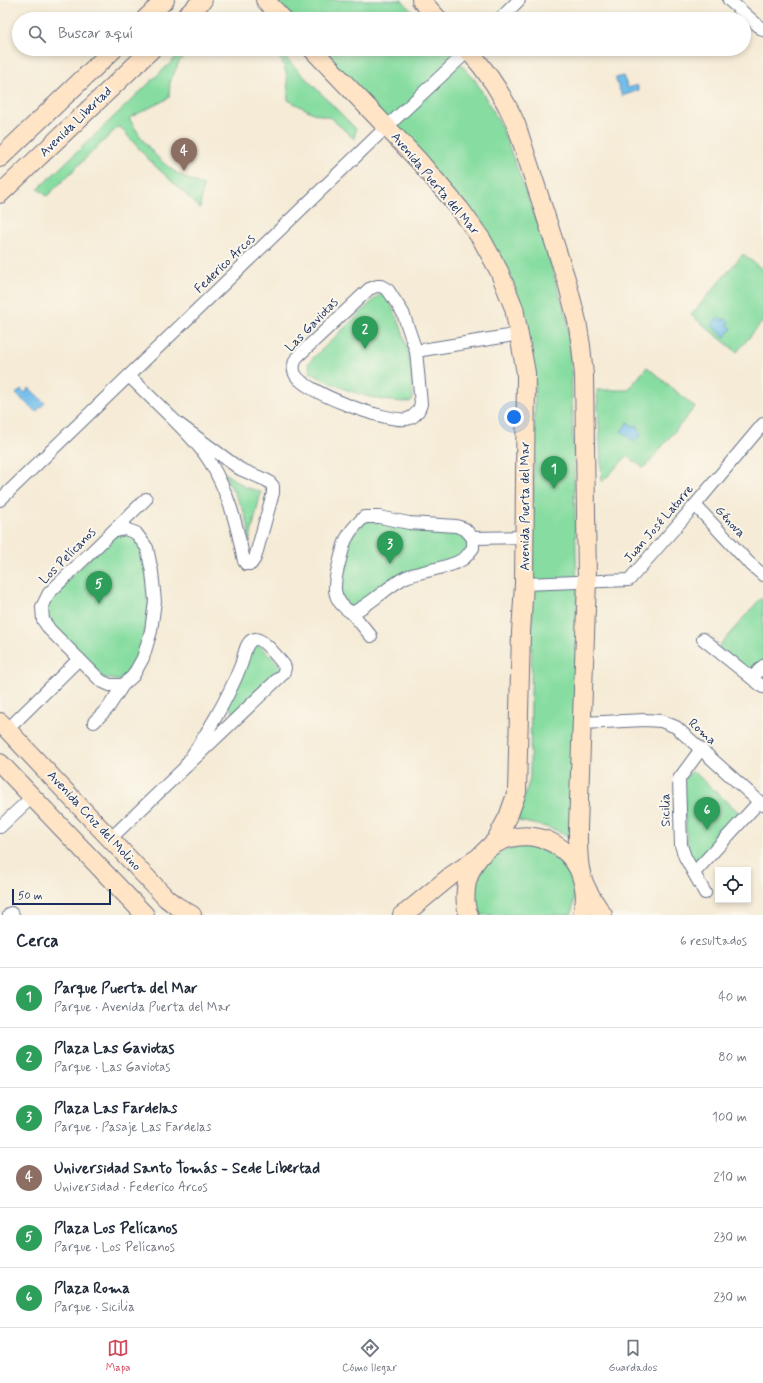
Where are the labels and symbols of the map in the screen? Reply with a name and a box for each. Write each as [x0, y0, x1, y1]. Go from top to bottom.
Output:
street label: Avenida Libertad [36, 83, 116, 161]
street label: Avenida Puerta del Mar [387, 129, 483, 239]
pin: 4 [171, 138, 197, 171]
street label: Federico Arcos [191, 231, 259, 297]
street label: Las Gaviotas [282, 294, 342, 356]
pin: 2 [352, 316, 378, 349]
your location [504, 407, 524, 427]
street label: Avenida Puerta del Mar [517, 441, 534, 571]
pin: 1 [541, 456, 567, 489]
street label: Juan José Latorre [620, 481, 698, 567]
street label: Génova [711, 502, 749, 542]
street label: Los Pelícanos [36, 524, 100, 588]
pin: 3 [377, 531, 403, 564]
pin: 5 [86, 571, 112, 604]
street label: Roma [684, 715, 720, 749]
street label: Avenida Cruz del Molino [43, 767, 145, 875]
street label: Sicilia [657, 793, 675, 827]
pin: 6 [694, 797, 720, 830]
scale bar [12, 887, 111, 906]

